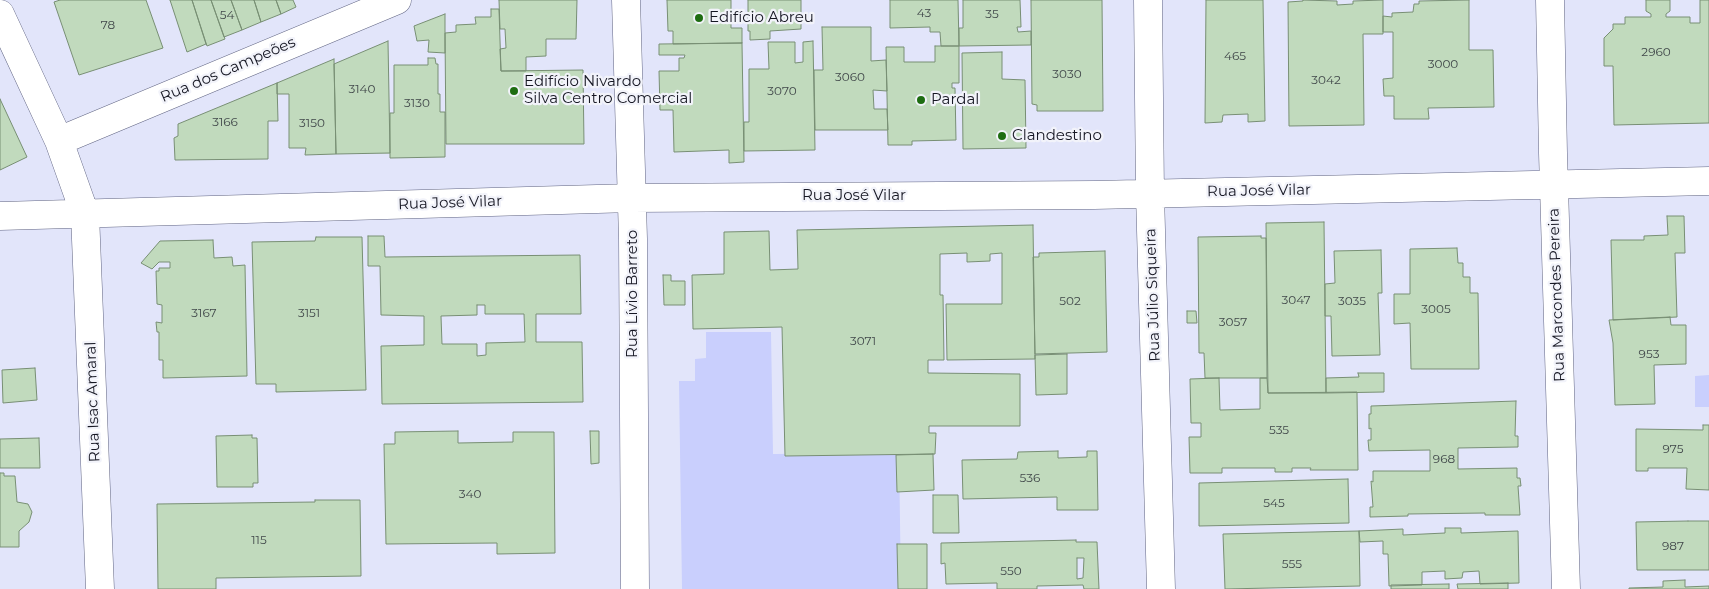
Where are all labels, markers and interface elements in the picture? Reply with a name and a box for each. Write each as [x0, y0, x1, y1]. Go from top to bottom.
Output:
house number: 43 [917, 6, 931, 20]
house number: 35 [985, 7, 999, 21]
house number: 54 [220, 8, 234, 22]
place label: Edifício Abreu [709, 9, 814, 27]
marker: Edifício Abreu [693, 12, 705, 24]
house number: 78 [101, 18, 115, 32]
street label: Rua dos Campeões [158, 33, 298, 107]
house number: 2960 [1641, 45, 1671, 59]
house number: 465 [1224, 49, 1246, 63]
house number: 3000 [1428, 57, 1458, 71]
house number: 3030 [1052, 67, 1082, 81]
house number: 3060 [835, 70, 865, 84]
place label: Edifício Nivardo Silva Centro Comercial [524, 73, 692, 108]
house number: 3042 [1311, 73, 1341, 87]
house number: 3140 [349, 82, 375, 96]
house number: 3070 [767, 84, 797, 98]
marker: Edifício Nivardo Silva Centro Comercial [508, 85, 520, 97]
place label: Pardal [931, 91, 979, 109]
marker: Pardal [915, 94, 927, 106]
house number: 3130 [404, 96, 430, 110]
house number: 3166 [212, 115, 238, 129]
house number: 3150 [299, 116, 325, 130]
place label: Clandestino [1012, 127, 1102, 145]
marker: Clandestino [996, 130, 1008, 142]
street label: Rua José Vilar [1207, 181, 1311, 201]
street label: Rua José Vilar [802, 187, 906, 205]
street label: Rua José Vilar [398, 192, 502, 214]
street label: Rua Marcondes Pereira [1545, 208, 1569, 382]
street label: Rua Júlio Siqueira [1142, 228, 1164, 362]
street label: Rua Lívio Barreto [624, 230, 642, 358]
house number: 3047 [1281, 293, 1311, 307]
house number: 502 [1059, 294, 1081, 308]
house number: 3035 [1338, 294, 1366, 308]
house number: 3005 [1421, 302, 1451, 316]
house number: 3167 [191, 306, 217, 320]
house number: 3151 [298, 306, 320, 320]
house number: 3057 [1219, 315, 1247, 329]
house number: 3071 [850, 334, 876, 348]
street label: Rua Isac Amaral [82, 341, 104, 463]
house number: 953 [1639, 347, 1659, 361]
house number: 535 [1269, 423, 1289, 437]
house number: 975 [1663, 442, 1683, 456]
house number: 968 [1433, 452, 1455, 466]
house number: 536 [1020, 471, 1040, 485]
house number: 340 [459, 487, 481, 501]
house number: 545 [1263, 496, 1285, 510]
house number: 115 [251, 533, 267, 547]
house number: 987 [1662, 539, 1684, 553]
house number: 555 [1282, 557, 1302, 571]
house number: 550 [1000, 564, 1022, 578]

